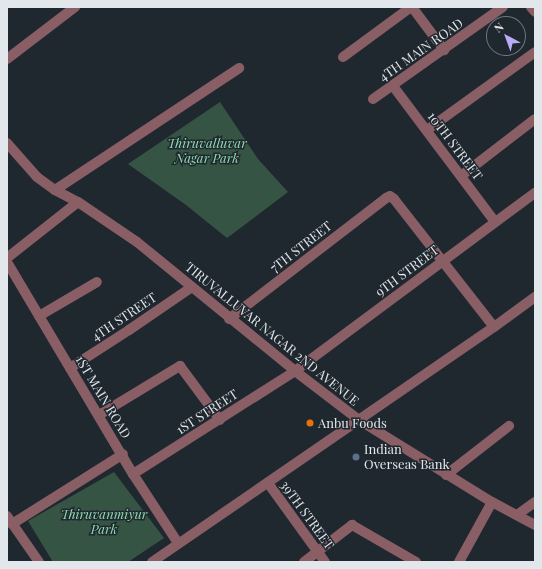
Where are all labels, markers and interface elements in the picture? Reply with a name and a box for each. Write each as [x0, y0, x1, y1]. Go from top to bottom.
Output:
street label: 4TH MAIN ROAD [376, 15, 466, 85]
north arrow [486, 16, 526, 56]
text: N [491, 19, 506, 36]
street label: 10TH STREET [424, 109, 486, 183]
park label: Thiruvalluvar Nagar Park [167, 136, 247, 167]
street label: 7TH STREET [267, 218, 335, 276]
street label: 9TH STREET [372, 242, 442, 300]
street label: TIRUVALLUVAR NAGAR 2ND AVENUE [182, 259, 362, 409]
street label: 4TH STREET [89, 290, 159, 344]
street label: 1ST MAIN ROAD [72, 353, 134, 441]
street label: 1ST STREET [173, 386, 241, 438]
place label: Anbu Foods [318, 415, 387, 431]
marker: Anbu Foods [305, 418, 315, 428]
place label: Indian Overseas Bank [364, 442, 450, 473]
marker: Indian Overseas Bank [351, 452, 361, 462]
street label: 39TH STREET [277, 478, 337, 552]
park label: Thiruvanmiyur Park [61, 507, 147, 538]

